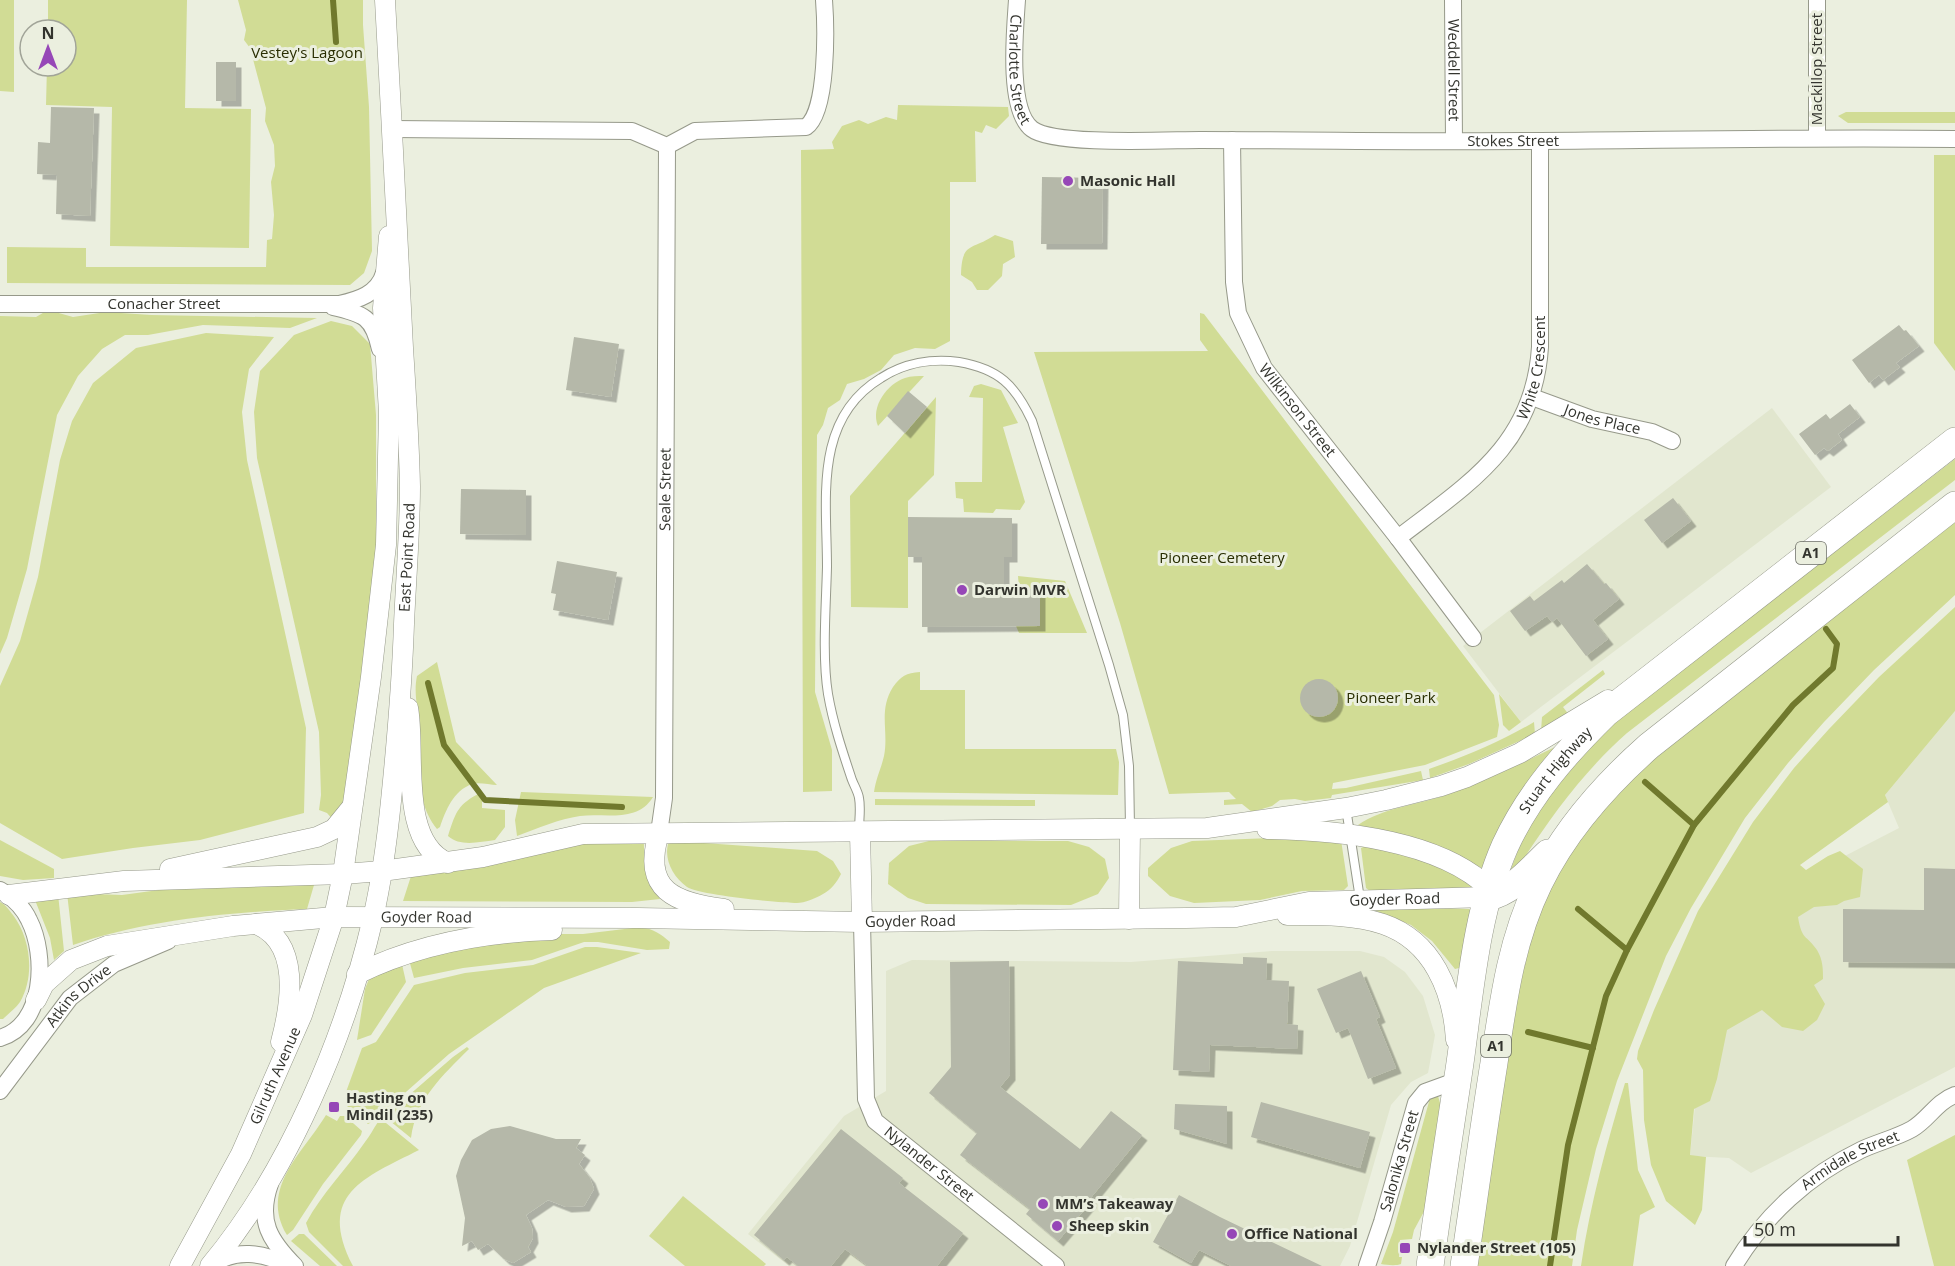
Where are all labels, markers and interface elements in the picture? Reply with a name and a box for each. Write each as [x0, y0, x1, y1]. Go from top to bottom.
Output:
street label: Mackillop Street [1806, 13, 1826, 125]
street label: Charlotte Street [1005, 14, 1036, 128]
north arrow [18, 18, 78, 78]
street label: Weddell Street [1444, 19, 1465, 121]
text: N [41, 22, 55, 44]
park label: Vestey's Lagoon [251, 42, 363, 62]
street label: Stokes Street [1467, 130, 1559, 150]
place label: Masonic Hall [1080, 170, 1176, 190]
marker: Masonic Hall [1061, 174, 1075, 188]
street label: Conacher Street [108, 293, 220, 313]
street label: White Crescent [1511, 316, 1549, 423]
street label: Wilkinson Street [1255, 359, 1341, 461]
street label: Jones Place [1560, 398, 1643, 438]
street label: Seale Street [654, 448, 675, 531]
street label: East Point Road [394, 503, 419, 613]
road number: A1 [1796, 542, 1826, 564]
park label: Pioneer Cemetery [1159, 547, 1285, 567]
place label: Darwin MVR [974, 579, 1066, 599]
marker: Darwin MVR [955, 583, 969, 597]
park label: Pioneer Park [1346, 687, 1436, 707]
street label: Stuart Highway [1514, 722, 1596, 817]
street label: Goyder Road [1349, 887, 1440, 910]
street label: Goyder Road [381, 906, 472, 926]
street label: Goyder Road [865, 910, 956, 931]
street label: Atkins Drive [41, 959, 115, 1031]
street label: Gilruth Avenue [244, 1023, 305, 1127]
road number: A1 [1481, 1035, 1511, 1057]
place label: Hasting on Mindil (235) [346, 1087, 433, 1124]
marker: Hasting on Mindil (235) [327, 1100, 341, 1114]
street label: Salonika Street [1375, 1108, 1422, 1214]
street label: Nylander Street [881, 1121, 979, 1206]
street label: Armidale Street [1796, 1125, 1902, 1194]
place label: MM’s Takeaway [1055, 1193, 1174, 1213]
marker: MM’s Takeaway [1036, 1197, 1050, 1211]
scale bar [1745, 1209, 1898, 1247]
place label: Sheep skin [1069, 1215, 1149, 1235]
text: 50 m [1754, 1217, 1796, 1241]
marker: Sheep skin [1050, 1219, 1064, 1233]
place label: Office National [1244, 1223, 1358, 1243]
marker: Office National [1225, 1227, 1239, 1241]
place label: Nylander Street (105) [1417, 1237, 1576, 1257]
marker: Nylander Street (105) [1398, 1241, 1412, 1255]

